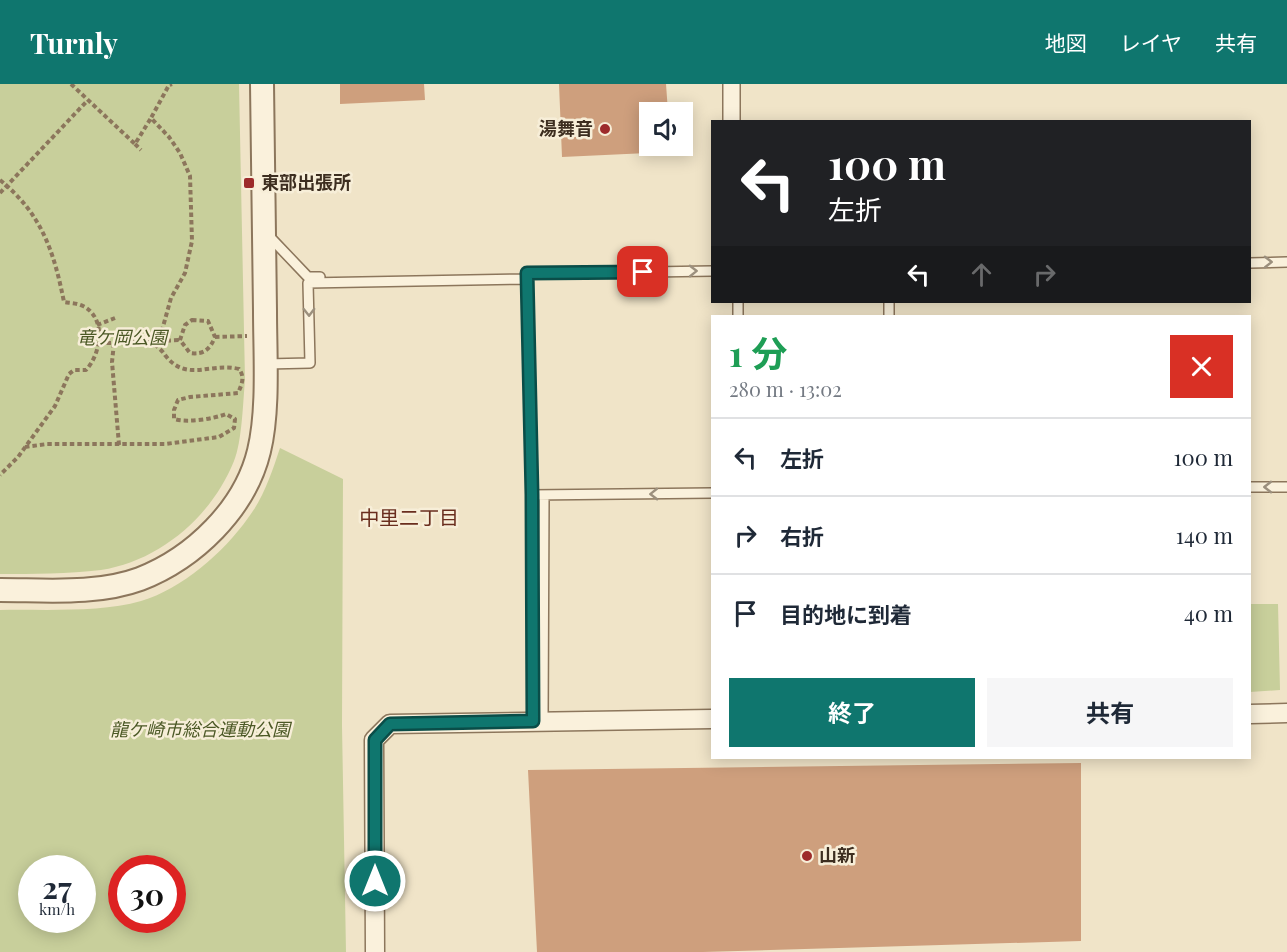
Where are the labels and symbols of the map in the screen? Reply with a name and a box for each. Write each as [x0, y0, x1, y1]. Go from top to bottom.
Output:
place label: 湯舞音 [539, 116, 593, 140]
marker: 湯舞音 [598, 122, 612, 136]
place label: 東部出張所 [261, 170, 351, 194]
marker: 東部出張所 [242, 176, 256, 190]
pin [617, 246, 668, 297]
one-way arrow [1264, 256, 1273, 268]
one-way arrow [688, 265, 697, 277]
one-way arrow [303, 307, 315, 316]
park label: 竜ケ岡公園 [77, 325, 170, 349]
one-way arrow [1264, 481, 1273, 493]
one-way arrow [650, 488, 659, 500]
district label: 中里二丁目 [359, 503, 459, 530]
park label: 龍ケ崎市総合運動公園 [110, 717, 293, 741]
place label: 山新 [819, 843, 855, 867]
position arrow [343, 849, 407, 913]
marker: 山新 [800, 849, 814, 863]
speed limit sign: 30 [108, 855, 186, 933]

